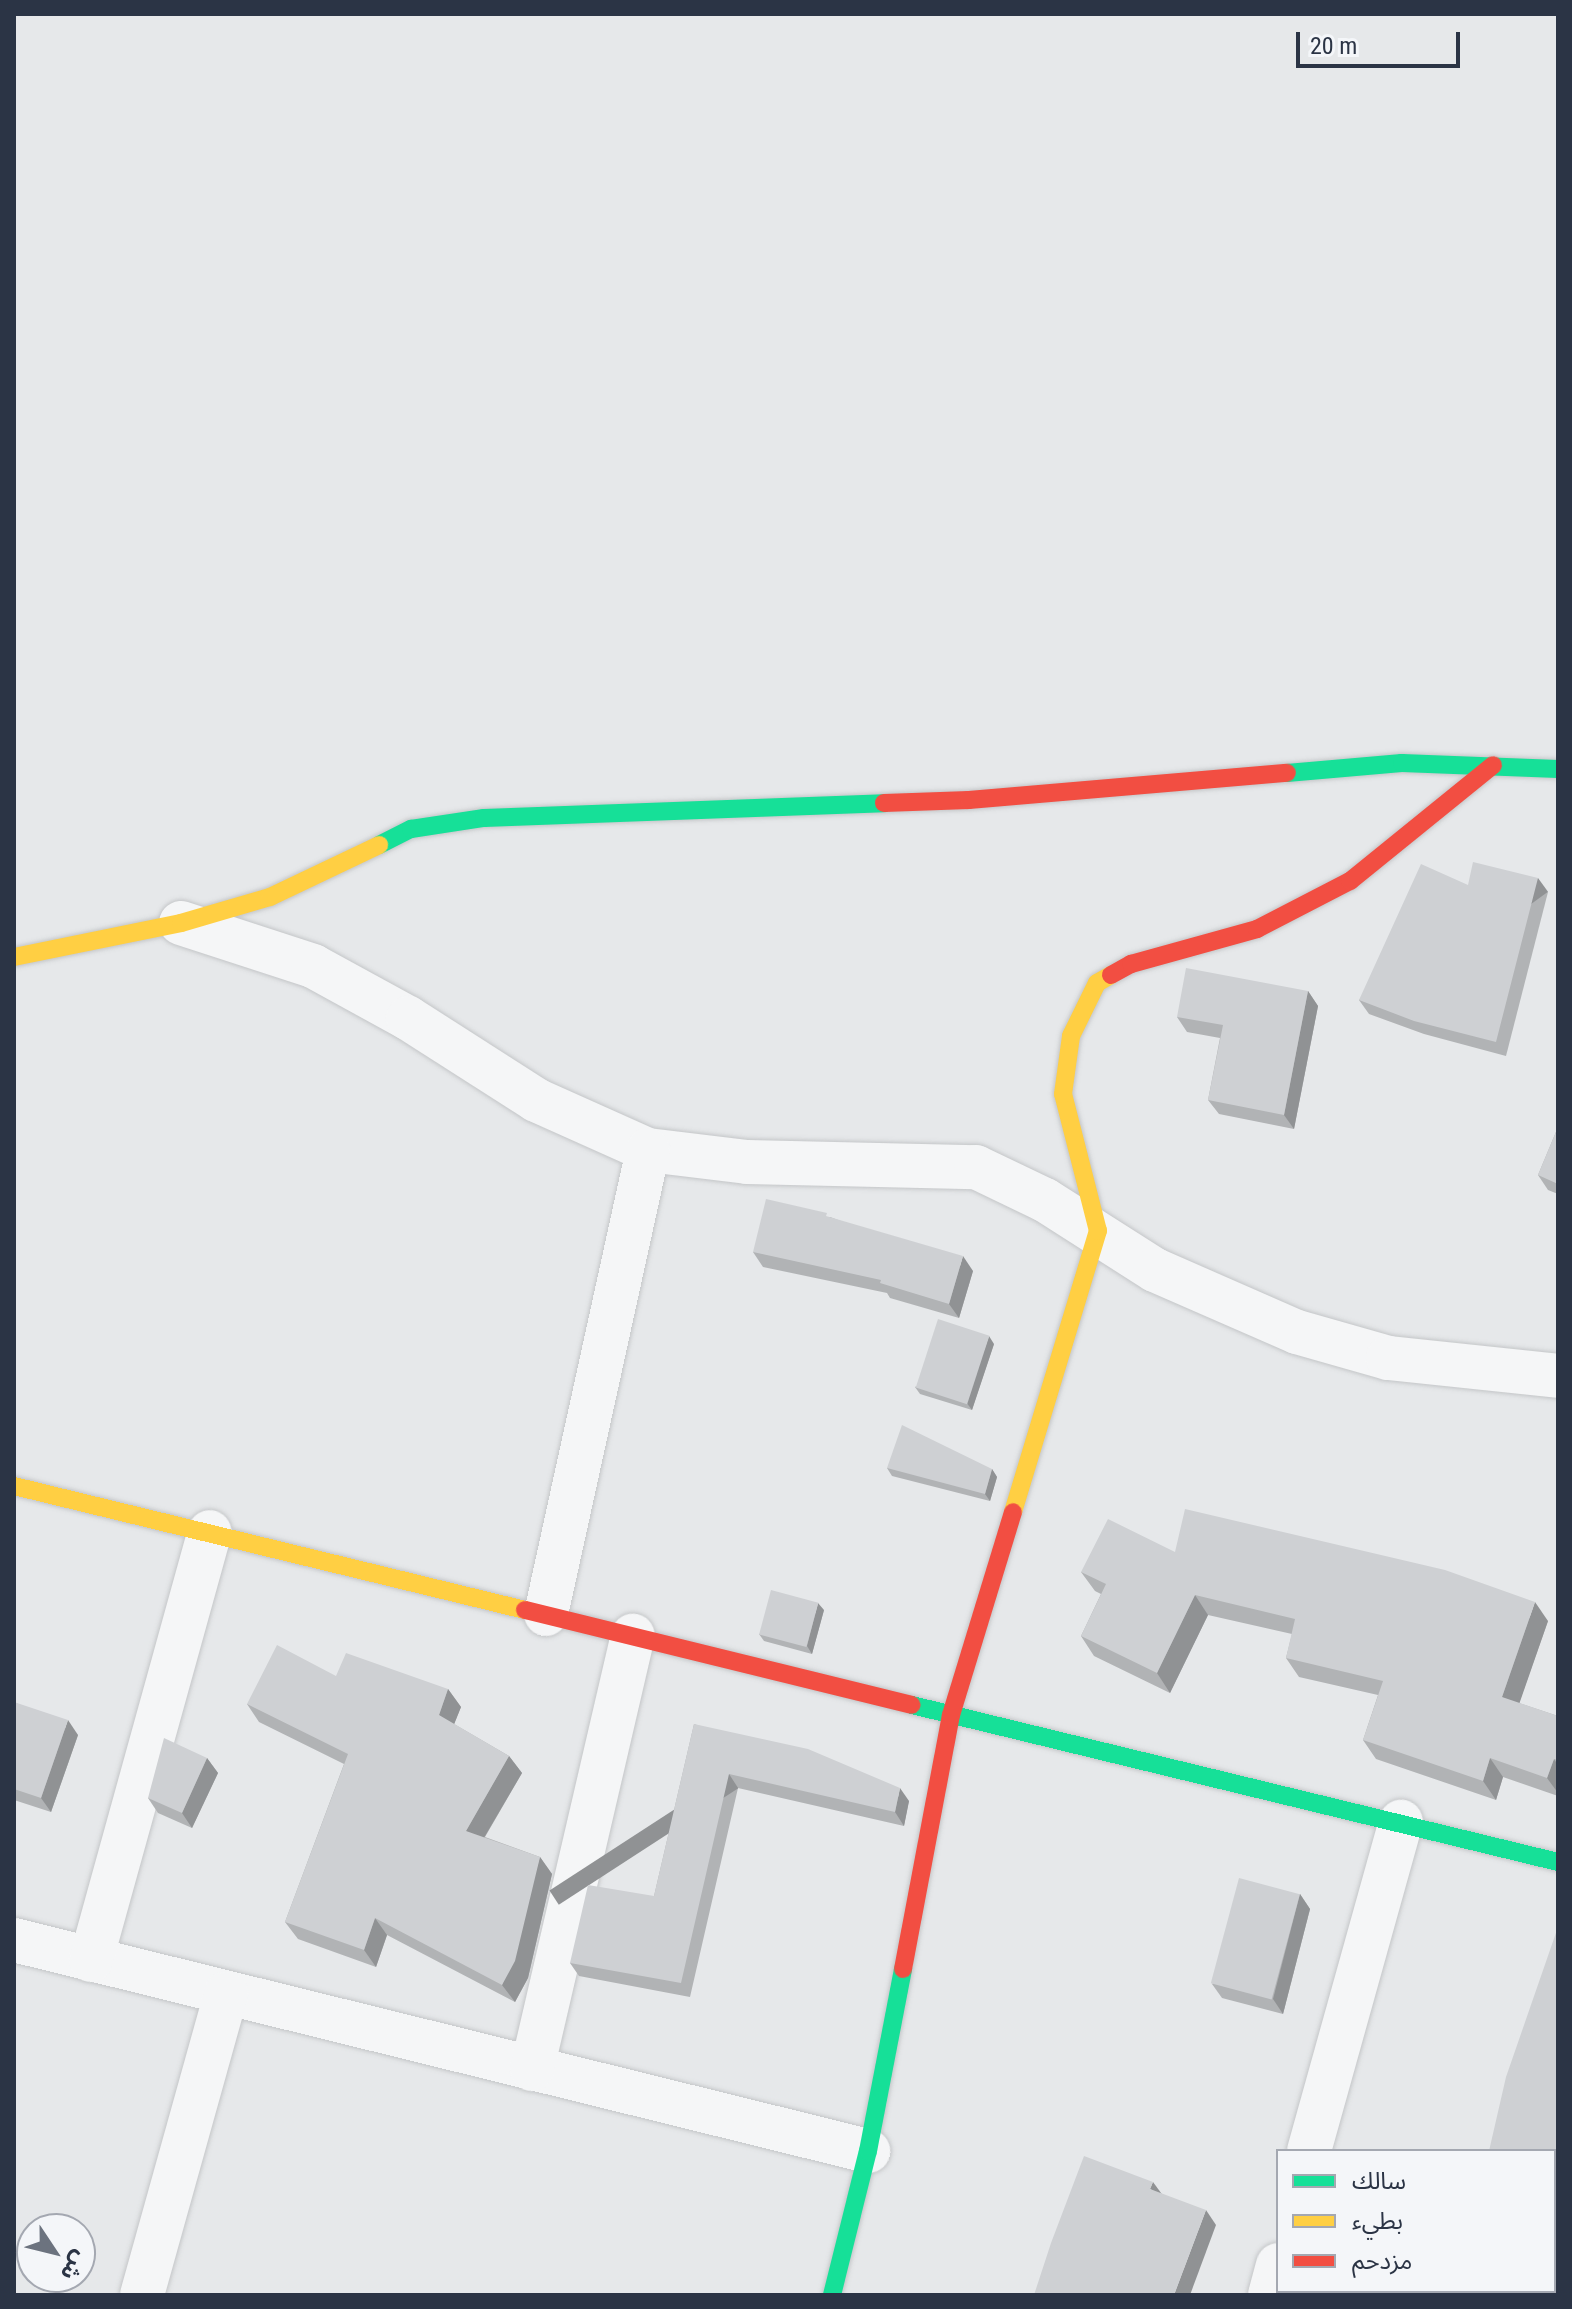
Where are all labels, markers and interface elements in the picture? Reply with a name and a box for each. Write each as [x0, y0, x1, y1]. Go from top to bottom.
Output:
scale bar [1300, 16, 1464, 66]
text: 20 m [1310, 32, 1357, 60]
legend [1276, 2149, 1556, 2293]
text: سالك [1352, 2167, 1406, 2195]
text: بطيء [1352, 2207, 1403, 2235]
north arrow [16, 2213, 96, 2293]
text: ش [56, 2246, 93, 2285]
text: مزدحم [1352, 2247, 1412, 2275]

